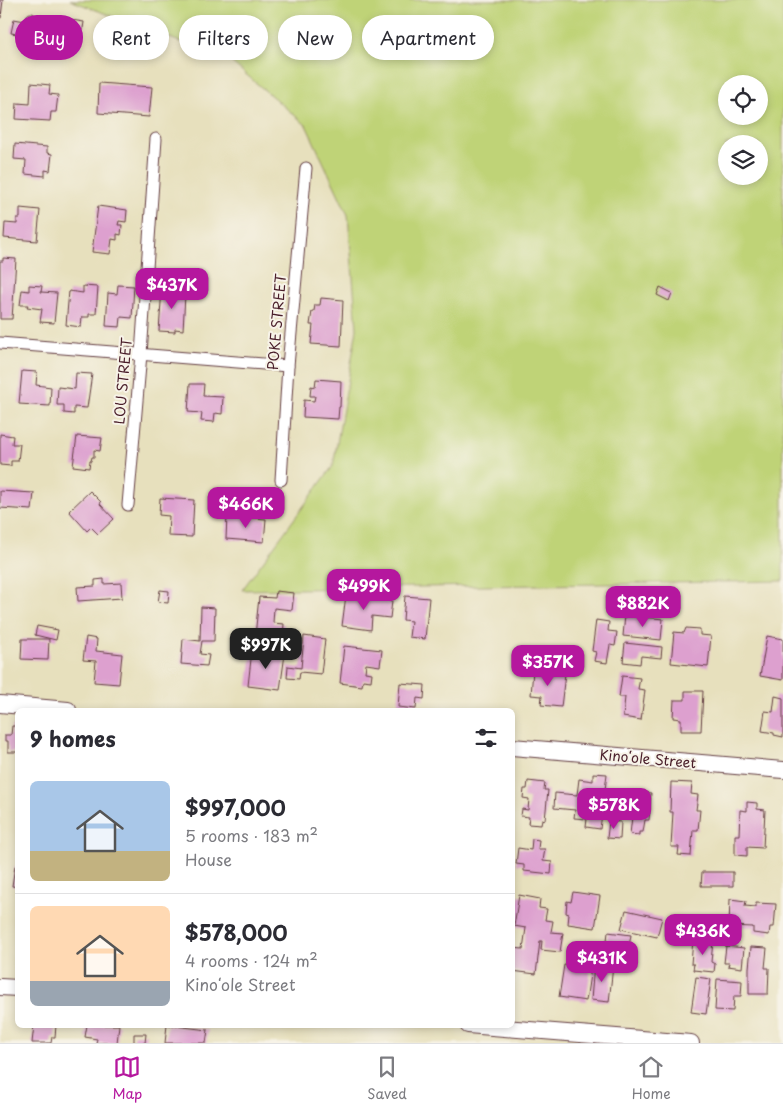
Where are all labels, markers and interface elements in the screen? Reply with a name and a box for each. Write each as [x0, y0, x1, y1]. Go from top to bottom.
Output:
chip: Buy [15, 15, 83, 60]
chip: Rent [93, 15, 169, 60]
chip: Filters [179, 15, 268, 60]
chip: New [278, 15, 352, 60]
chip: Apartment [362, 15, 494, 60]
map controls [718, 75, 768, 185]
button: locate [718, 75, 768, 125]
button: layers [718, 135, 768, 185]
pin: $437K [137, 268, 207, 310]
text: $437K [146, 272, 198, 296]
street label: POKE STREET [262, 272, 291, 371]
street label: LOU STREET [108, 336, 137, 425]
pin: $466K [211, 486, 281, 529]
text: $466K [219, 491, 273, 515]
pin: $499K [329, 568, 399, 611]
text: $499K [338, 573, 390, 597]
pin: $882K [608, 586, 678, 628]
text: $882K [617, 590, 669, 614]
pin: $997K [231, 628, 301, 670]
text: $997K [241, 632, 291, 656]
pin: $357K [513, 644, 583, 687]
text: $357K [522, 649, 574, 673]
text: 9 homes [30, 722, 116, 754]
icon: filters [472, 724, 500, 752]
street label: Kinoʻole Street [599, 744, 697, 773]
pin: $578K [579, 788, 649, 830]
text: $997,000 [185, 791, 286, 823]
text: $578K [588, 792, 640, 816]
icon: home [70, 801, 130, 861]
text: 5 rooms · 183 m² [185, 823, 318, 847]
text: House [185, 847, 232, 871]
pin: $436K [668, 914, 738, 956]
text: $578,000 [185, 916, 288, 948]
text: $436K [676, 918, 730, 942]
icon: home [70, 926, 130, 986]
pin: $431K [567, 940, 637, 983]
text: $431K [577, 945, 627, 969]
text: 4 rooms · 124 m² [185, 948, 318, 972]
text: Kinoʻole Street [185, 972, 296, 996]
tab: Map [112, 1053, 142, 1104]
tab: Saved [367, 1053, 407, 1104]
tab: Home [632, 1053, 671, 1104]

